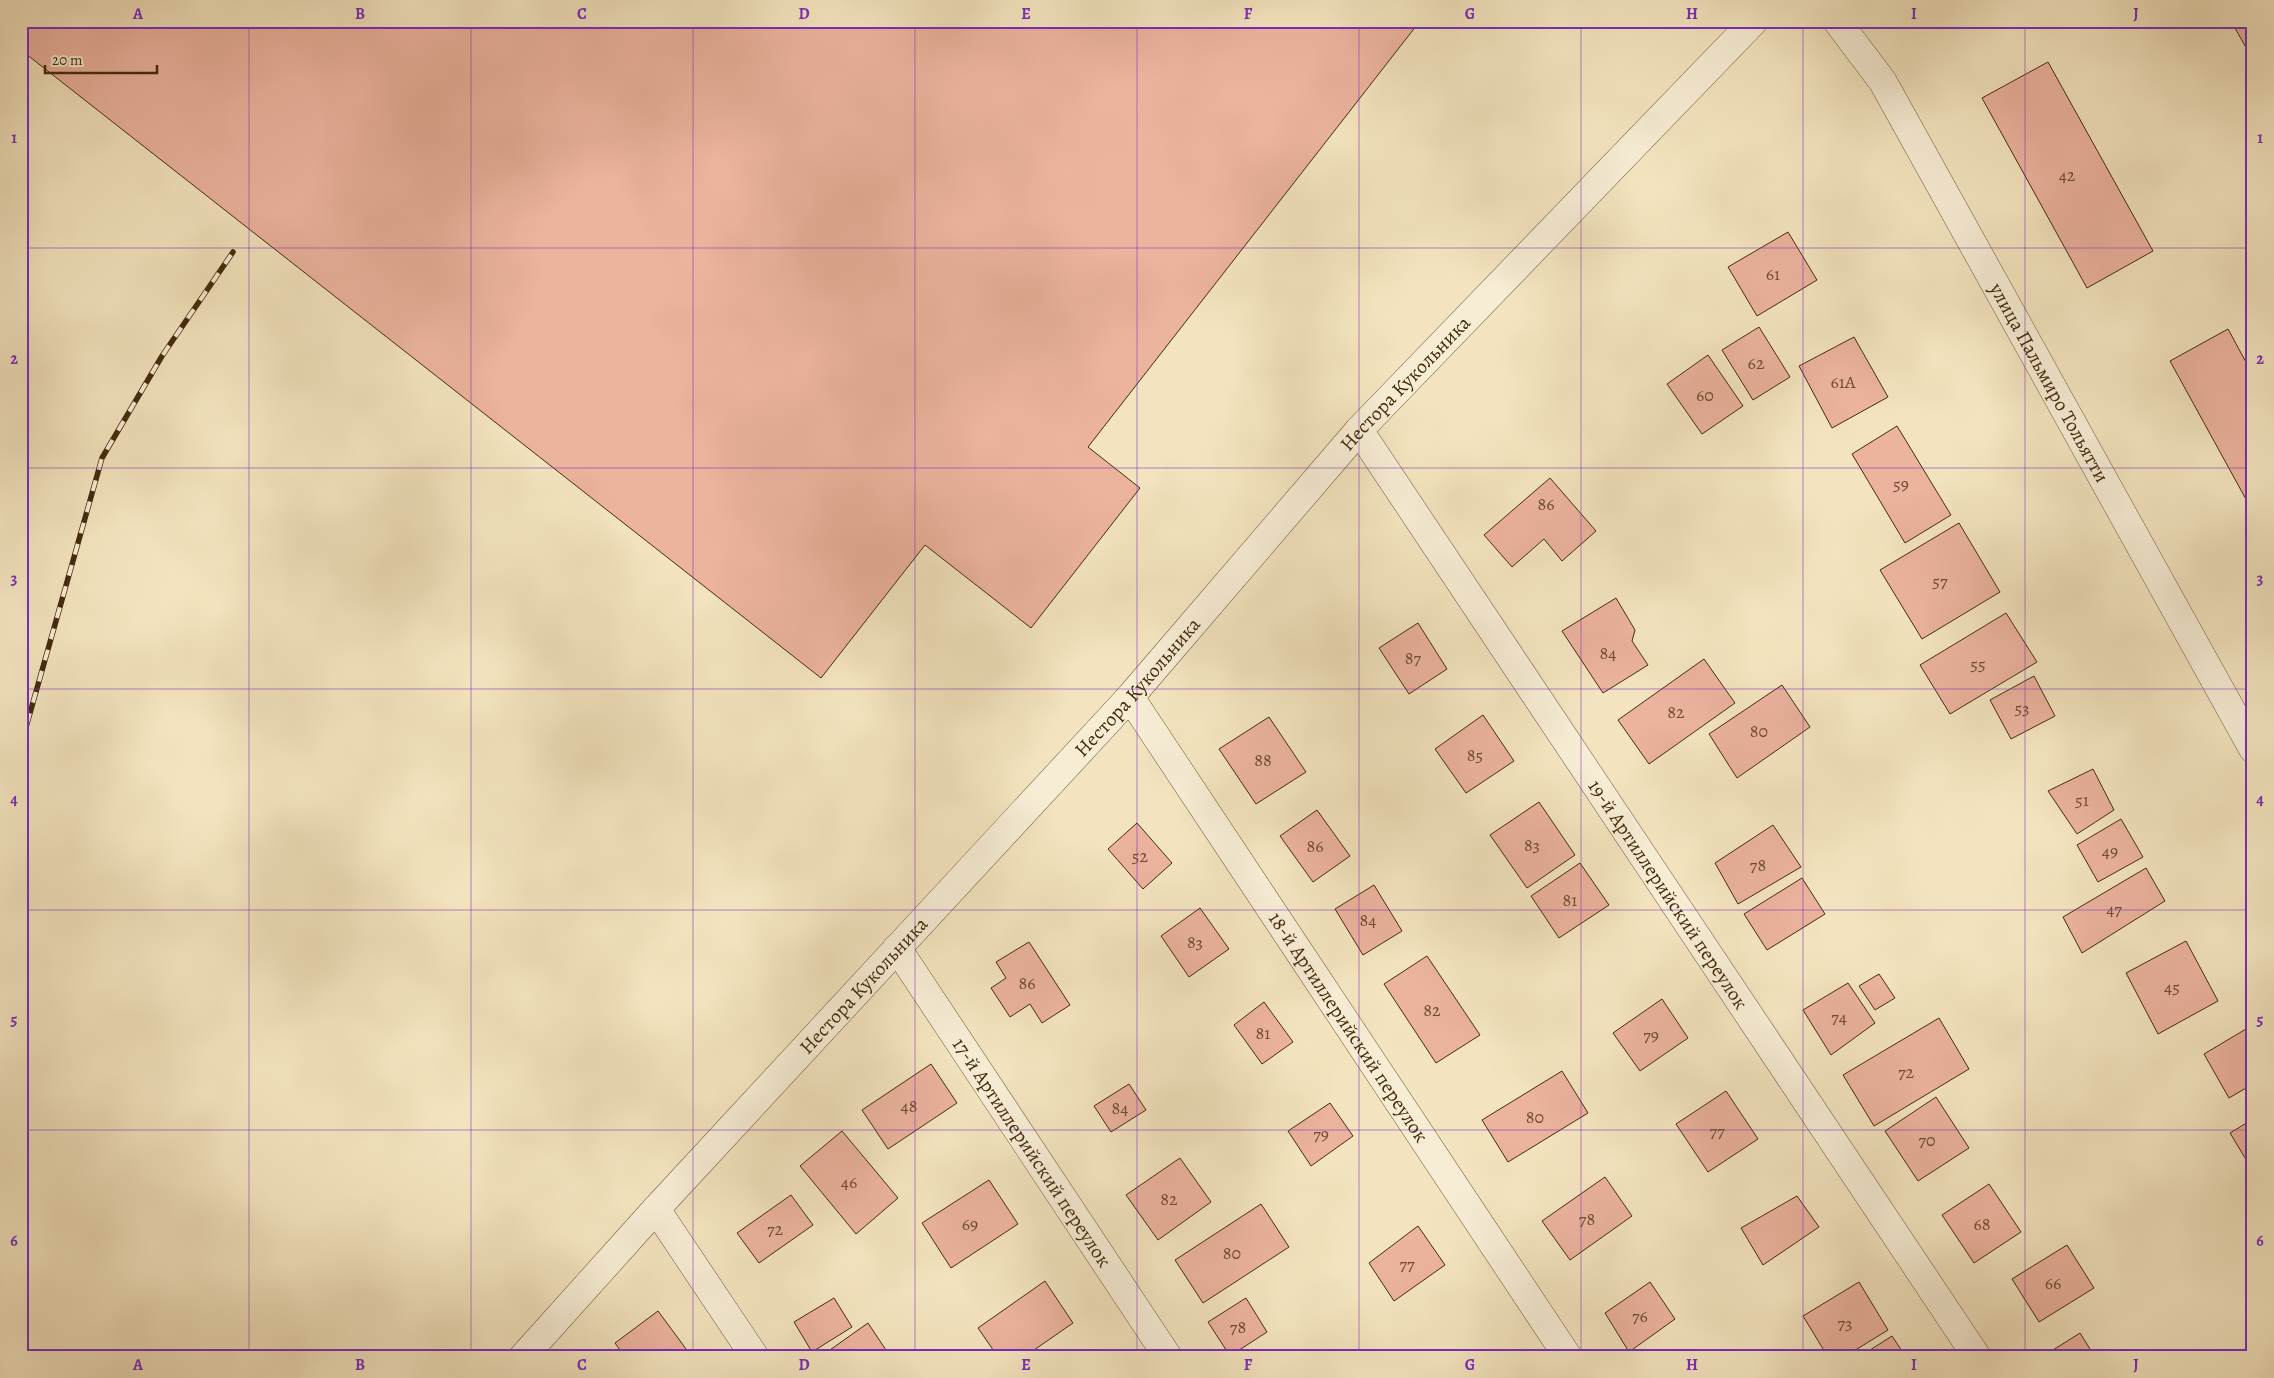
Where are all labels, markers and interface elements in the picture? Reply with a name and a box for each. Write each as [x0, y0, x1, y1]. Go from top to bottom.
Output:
text: A [132, 3, 144, 25]
text: B [355, 3, 365, 25]
text: C [577, 3, 587, 25]
text: D [798, 3, 810, 25]
text: E [1021, 3, 1031, 25]
text: F [1244, 3, 1253, 25]
text: G [1465, 3, 1475, 25]
text: H [1686, 3, 1698, 25]
text: I [1911, 3, 1917, 25]
text: J [2133, 3, 2139, 25]
scale bar [45, 42, 158, 74]
text: 20 m [52, 50, 83, 70]
text: 1 [11, 127, 17, 149]
text: 1 [2257, 127, 2263, 149]
house number: 42 [2059, 163, 2076, 187]
house number: 61 [1766, 262, 1780, 286]
street label: улица Пальмиро Тольятти [1983, 277, 2116, 487]
street label: Нестора Кукольника [1334, 309, 1477, 457]
text: 2 [10, 348, 18, 370]
text: 2 [2256, 348, 2264, 370]
house number: 62 [1748, 351, 1765, 375]
house number: 61А [1831, 370, 1856, 394]
house number: 60 [1696, 383, 1714, 407]
house number: 59 [1893, 472, 1909, 496]
house number: 86 [1537, 492, 1555, 516]
text: 3 [11, 568, 18, 590]
text: 3 [2257, 568, 2264, 590]
house number: 57 [1932, 569, 1948, 593]
street label: Нестора Кукольника [1068, 611, 1207, 762]
house number: 84 [1600, 641, 1616, 665]
house number: 87 [1405, 646, 1422, 670]
house number: 55 [1970, 652, 1986, 676]
house number: 53 [2014, 696, 2030, 720]
house number: 82 [1667, 700, 1685, 724]
house number: 80 [1750, 719, 1768, 743]
house number: 85 [1467, 743, 1483, 767]
house number: 88 [1254, 748, 1272, 772]
street label: 19-й Артиллерийский переулок [1582, 774, 1755, 1014]
house number: 51 [2075, 788, 2089, 812]
text: 4 [10, 789, 18, 811]
text: 4 [2256, 789, 2264, 811]
house number: 83 [1524, 833, 1540, 857]
house number: 86 [1306, 834, 1324, 858]
house number: 49 [2102, 839, 2118, 863]
house number: 52 [1132, 844, 1149, 868]
house number: 78 [1750, 853, 1766, 877]
house number: 81 [1563, 888, 1577, 912]
house number: 47 [2106, 897, 2122, 921]
street label: 18-й Артиллерийский переулок [1263, 906, 1435, 1148]
house number: 84 [1360, 908, 1376, 932]
street label: Нестора Кукольника [793, 910, 934, 1060]
house number: 83 [1187, 930, 1203, 954]
house number: 86 [1018, 971, 1036, 995]
house number: 45 [2164, 975, 2180, 999]
house number: 82 [1423, 998, 1441, 1022]
house number: 74 [1831, 1005, 1847, 1029]
text: 5 [11, 1009, 18, 1031]
text: 5 [2257, 1009, 2264, 1031]
house number: 81 [1256, 1021, 1270, 1045]
house number: 79 [1643, 1023, 1659, 1047]
street label: 17-й Артиллерийский переулок [946, 1032, 1118, 1272]
house number: 72 [1898, 1060, 1914, 1084]
house number: 48 [901, 1094, 917, 1118]
house number: 84 [1112, 1096, 1128, 1120]
house number: 80 [1526, 1105, 1544, 1129]
house number: 77 [1709, 1119, 1725, 1143]
house number: 79 [1313, 1122, 1329, 1146]
house number: 70 [1918, 1128, 1936, 1152]
house number: 46 [841, 1170, 857, 1194]
house number: 82 [1160, 1187, 1178, 1211]
house number: 78 [1579, 1207, 1595, 1231]
house number: 69 [962, 1212, 978, 1236]
house number: 68 [1973, 1212, 1991, 1236]
house number: 72 [767, 1217, 783, 1241]
text: 6 [10, 1230, 18, 1252]
text: 6 [2256, 1230, 2264, 1252]
house number: 80 [1223, 1241, 1241, 1265]
house number: 77 [1399, 1252, 1415, 1276]
house number: 66 [2045, 1271, 2061, 1295]
house number: 76 [1632, 1304, 1648, 1328]
house number: 73 [1837, 1311, 1853, 1335]
house number: 78 [1230, 1315, 1246, 1339]
text: A [132, 1354, 144, 1376]
text: B [355, 1354, 365, 1376]
text: C [577, 1354, 587, 1376]
text: D [798, 1354, 810, 1376]
text: E [1021, 1354, 1031, 1376]
text: F [1244, 1354, 1253, 1376]
text: G [1465, 1354, 1475, 1376]
text: H [1686, 1354, 1698, 1376]
text: I [1911, 1354, 1917, 1376]
text: J [2133, 1354, 2139, 1376]

